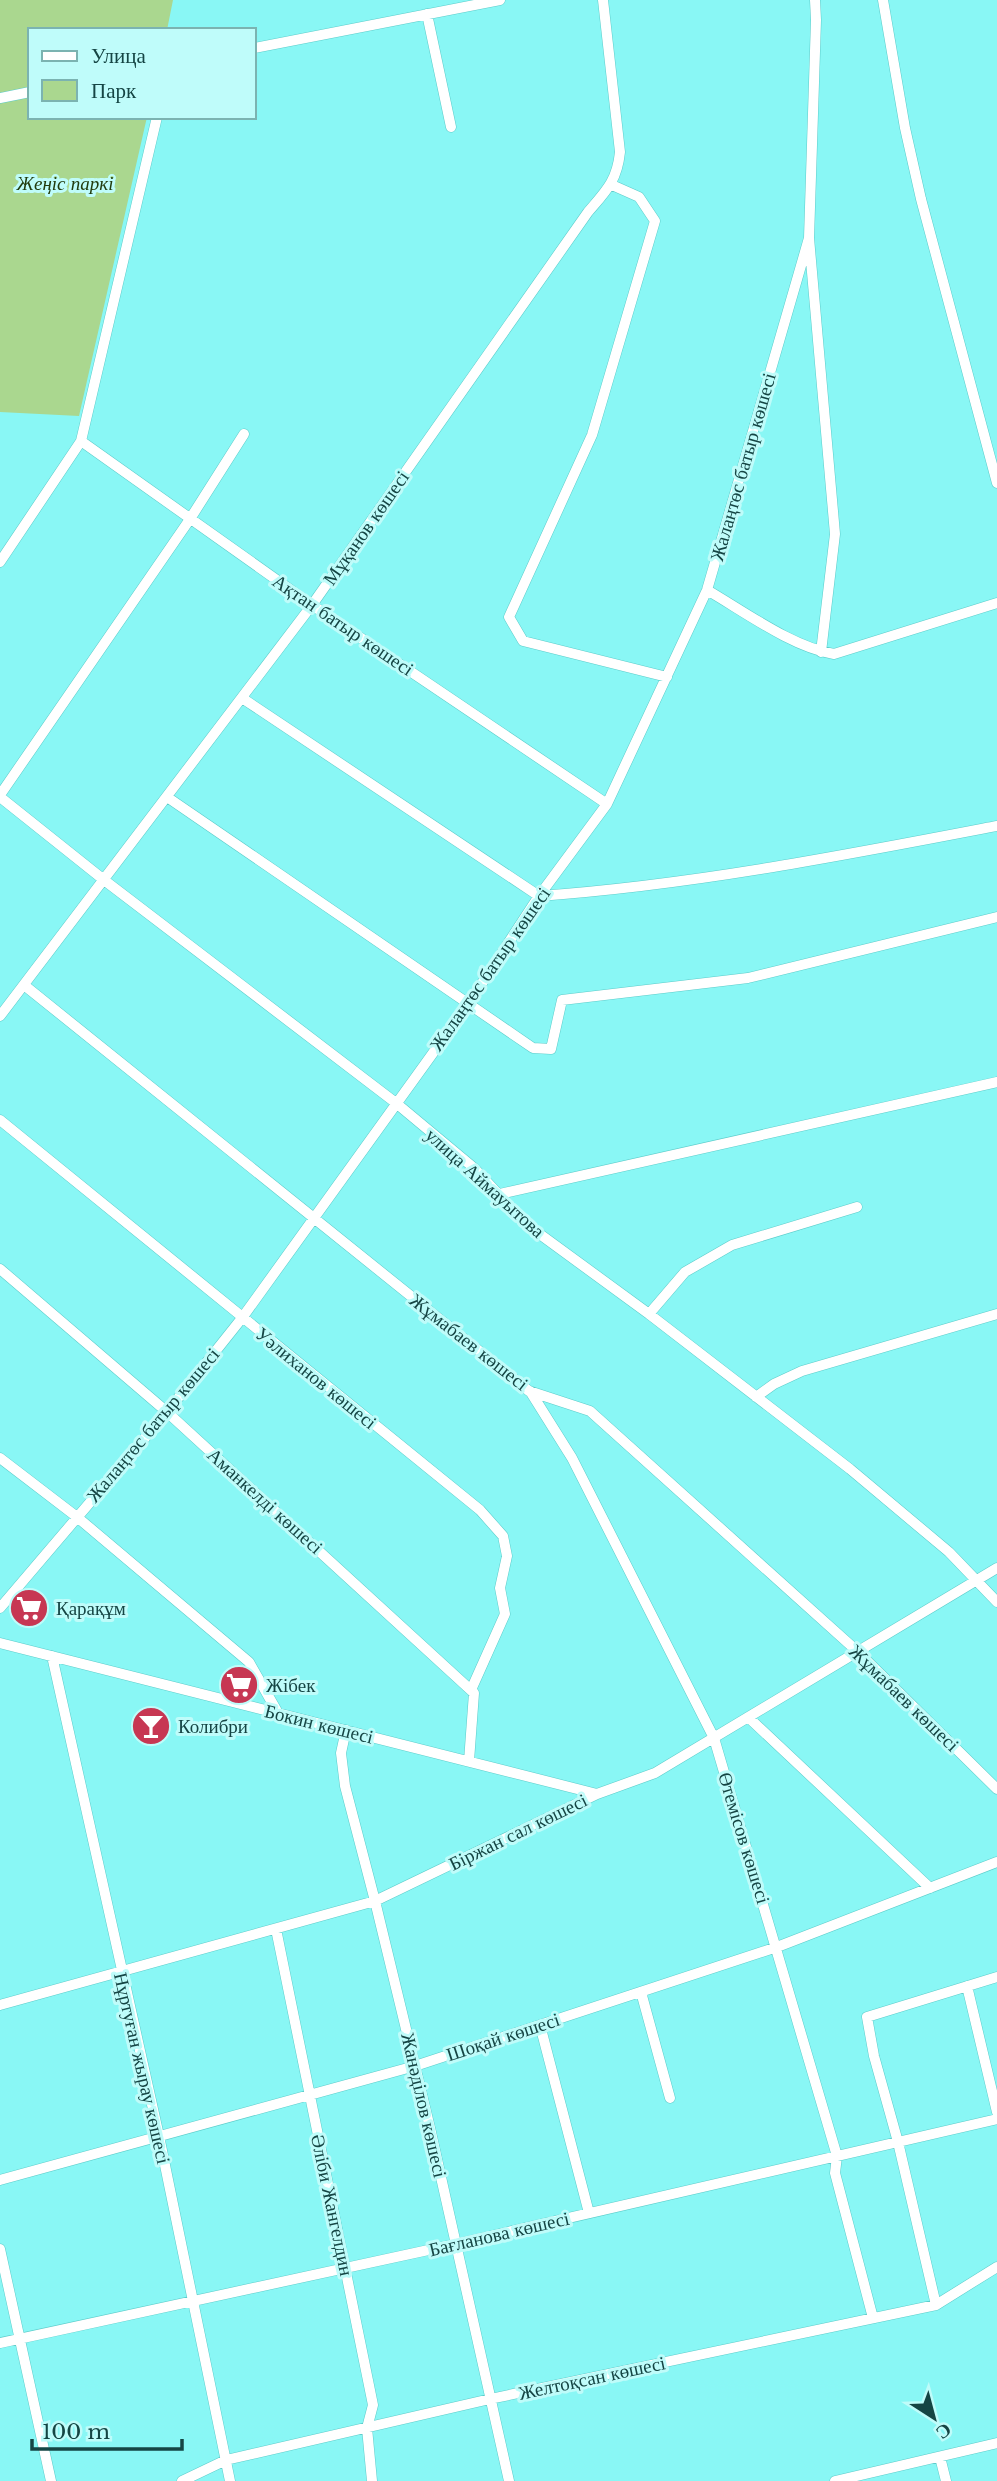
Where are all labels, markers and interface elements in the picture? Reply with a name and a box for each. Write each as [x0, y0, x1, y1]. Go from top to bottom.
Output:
legend [28, 28, 256, 119]
text: Улица [91, 43, 146, 69]
text: Парк [91, 78, 137, 104]
park label: Жеңіс паркі [16, 172, 113, 195]
street label: Жалаңтөс батыр көшесі [705, 370, 781, 564]
street label: Мұқанов көшесі [318, 466, 414, 590]
street label: Ақтан батыр көшесі [268, 569, 418, 681]
street label: Жалаңтөс батыр көшесі [425, 883, 555, 1055]
street label: улица Аймауытова [421, 1123, 550, 1243]
street label: Жұмабаев көшесі [405, 1289, 533, 1395]
street label: Уәлиханов көшесі [251, 1322, 381, 1434]
street label: Жалаңтөс батыр көшесі [82, 1343, 224, 1507]
street label: Аманкелді көшесі [203, 1443, 327, 1559]
supermarket icon: Қарақұм [8, 1587, 50, 1629]
place label: Қарақұм [56, 1597, 126, 1620]
street label: Жұмабаев көшесі [844, 1640, 964, 1756]
supermarket icon: Жібек [218, 1664, 260, 1706]
place label: Жібек [266, 1674, 316, 1697]
street label: Бокин көшесі [262, 1699, 376, 1749]
bar icon: Колибри [130, 1705, 172, 1747]
place label: Колибри [178, 1715, 248, 1738]
street label: Өтемісов көшесі [713, 1770, 775, 1906]
street label: Біржан сал көшесі [445, 1789, 591, 1875]
street label: Нұртуған жырау көшесі [109, 1970, 175, 2166]
street label: Шоқай көшесі [443, 2008, 563, 2066]
street label: Жанәділов көшесі [396, 2030, 452, 2180]
street label: Әліби Жангелдин [306, 2132, 358, 2278]
street label: Бағланова көшесі [427, 2207, 571, 2261]
street label: Желтоқсан көшесі [517, 2351, 667, 2405]
north arrow [899, 2383, 969, 2453]
scale bar [32, 2408, 182, 2452]
text: С [931, 2418, 956, 2445]
text: 100 m [42, 2419, 110, 2445]

